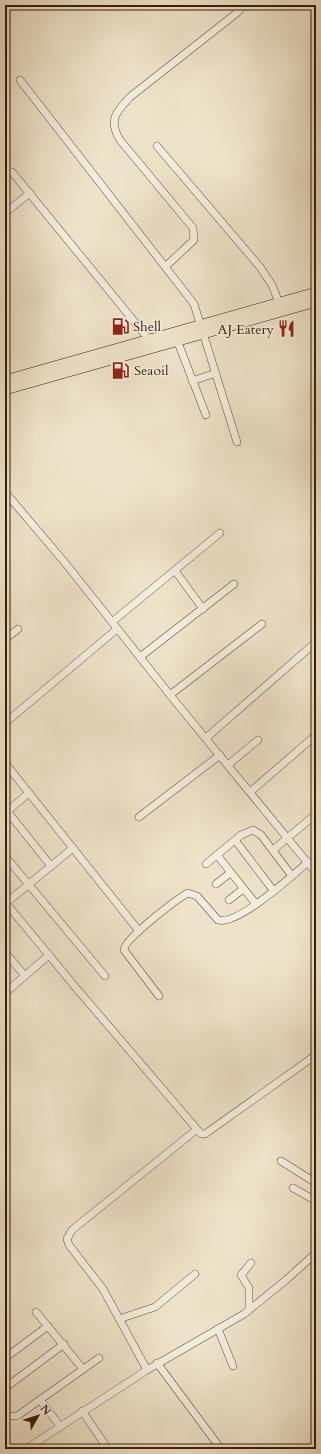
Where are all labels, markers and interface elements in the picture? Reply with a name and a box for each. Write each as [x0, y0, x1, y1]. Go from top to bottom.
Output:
fuel station icon: Shell [110, 316, 130, 336]
place label: Shell [133, 317, 162, 336]
restaurant icon: AJ Eatery [277, 319, 297, 339]
place label: AJ Eatery [218, 320, 275, 339]
fuel station icon: Seaoil [111, 360, 131, 380]
place label: Seaoil [134, 361, 169, 380]
north arrow [18, 1396, 58, 1436]
text: N [37, 1402, 55, 1419]

